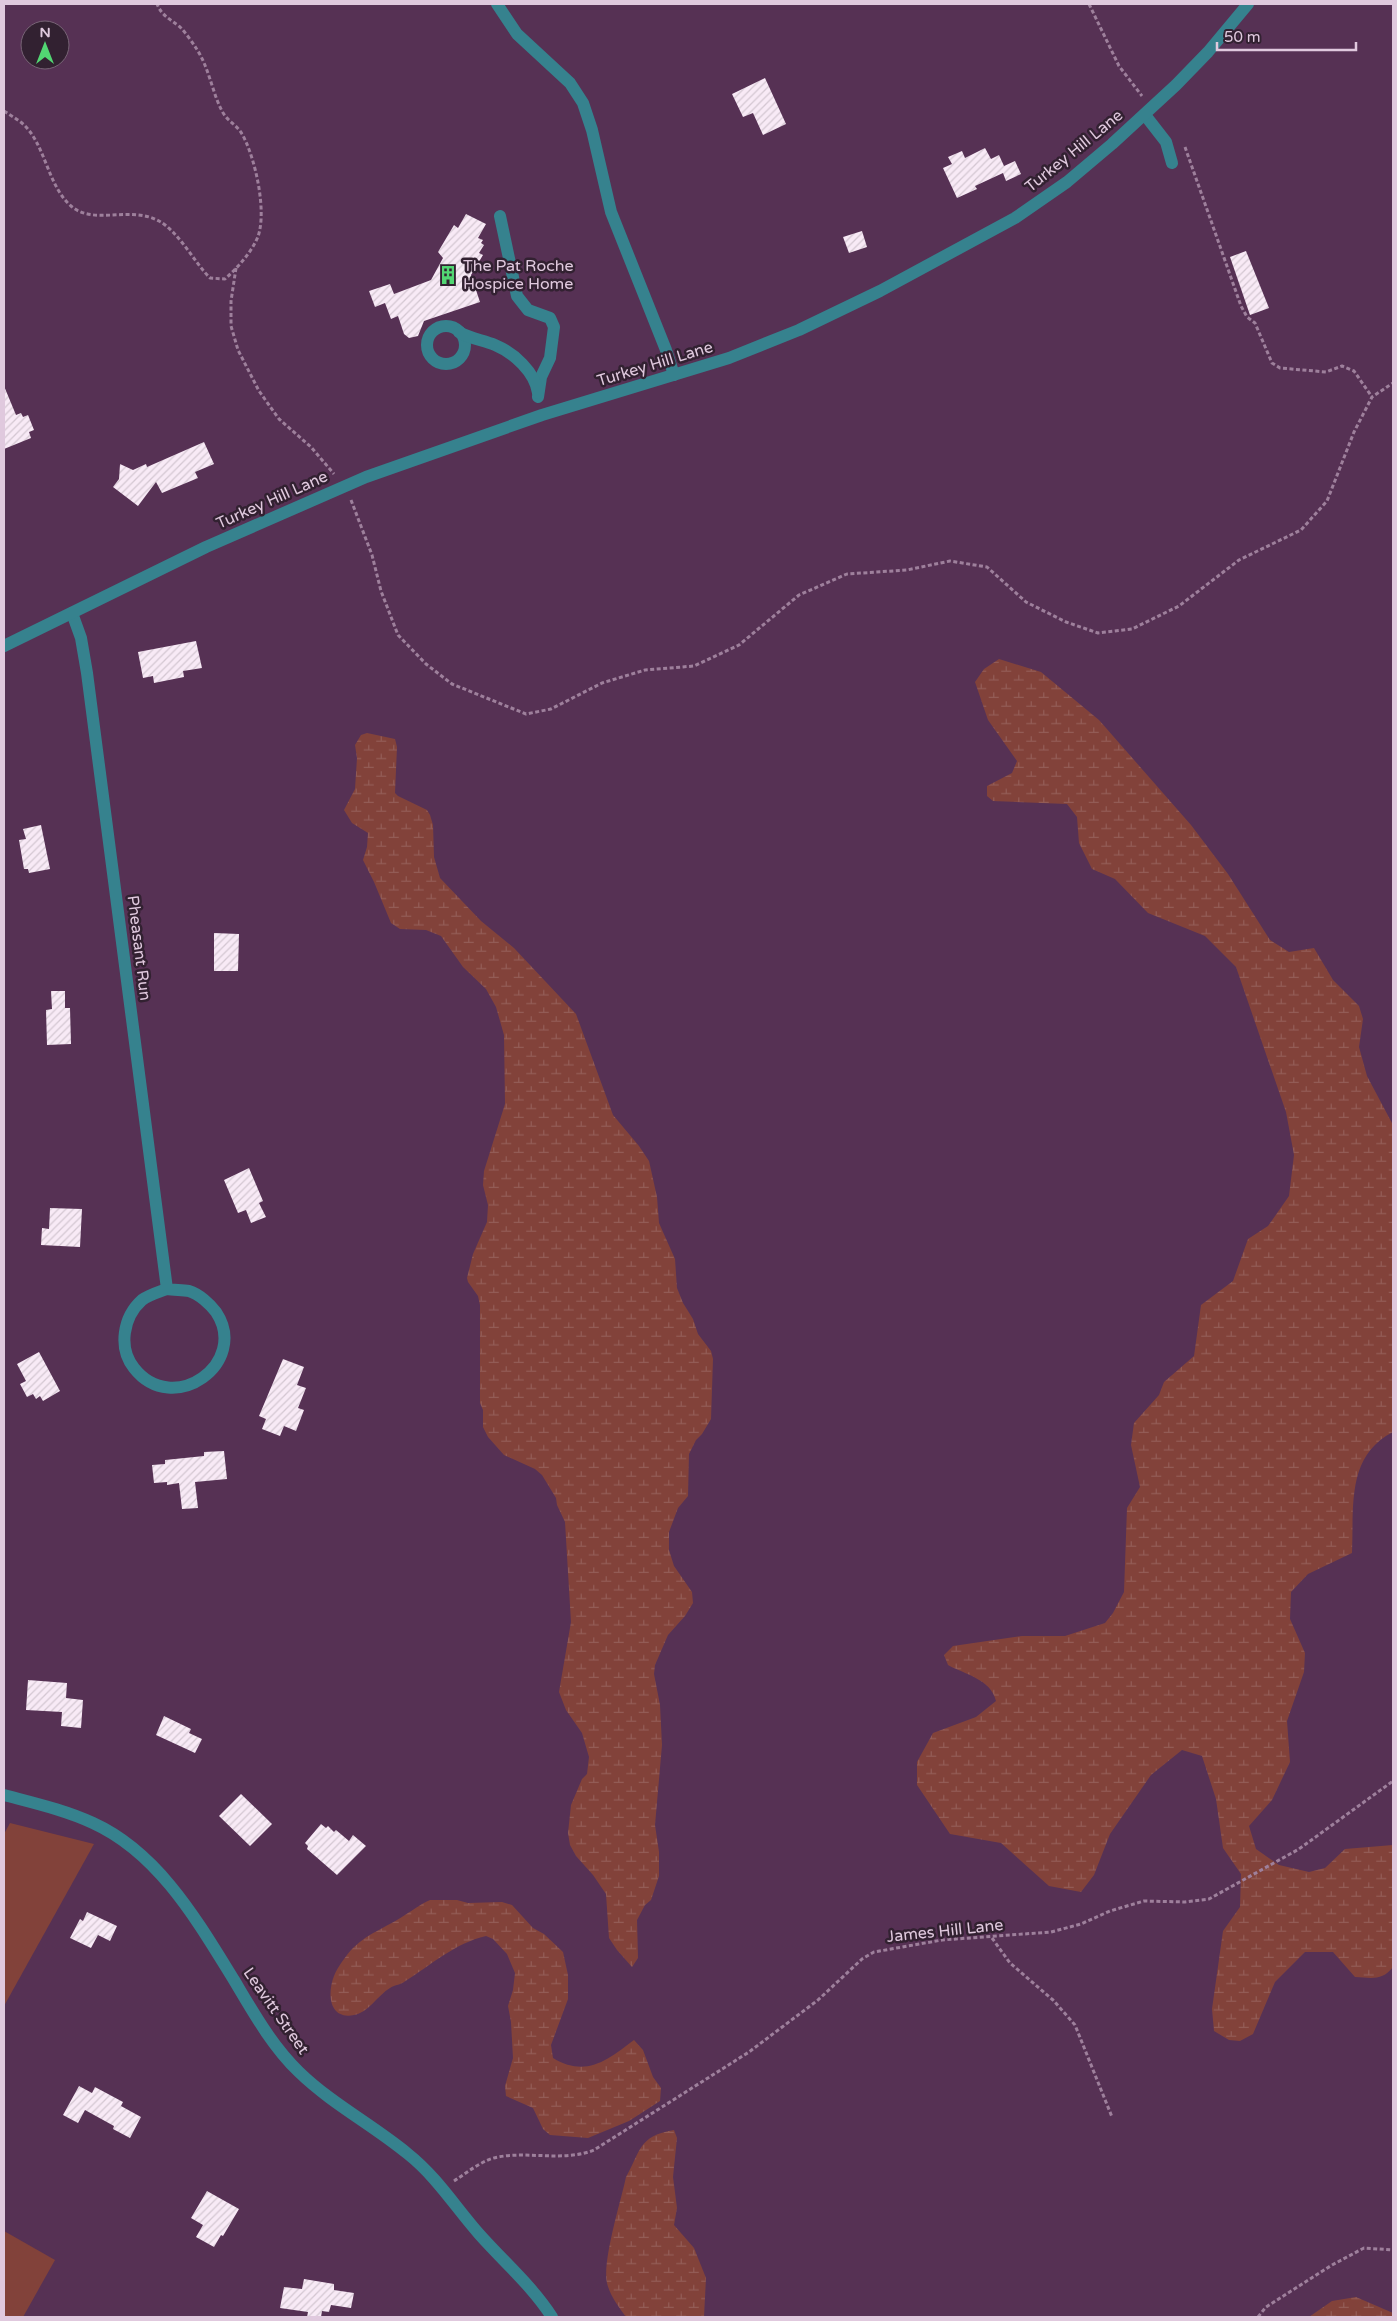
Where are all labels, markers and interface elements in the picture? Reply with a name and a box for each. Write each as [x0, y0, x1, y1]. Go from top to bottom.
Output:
north arrow [20, 20, 70, 70]
scale bar [1217, 20, 1356, 52]
text: N [39, 24, 51, 41]
text: 50 m [1224, 28, 1261, 46]
street label: Turkey Hill Lane [1021, 105, 1127, 197]
place label: The Pat Roche Hospice Home [463, 256, 573, 294]
building icon: The Pat Roche Hospice Home [437, 264, 459, 286]
street label: Turkey Hill Lane [595, 337, 715, 391]
street label: Turkey Hill Lane [213, 466, 331, 534]
street label: Pheasant Run [123, 894, 155, 1002]
street label: James Hill Lane [886, 1915, 1004, 1947]
street label: Leavitt Street [239, 1964, 313, 2058]

